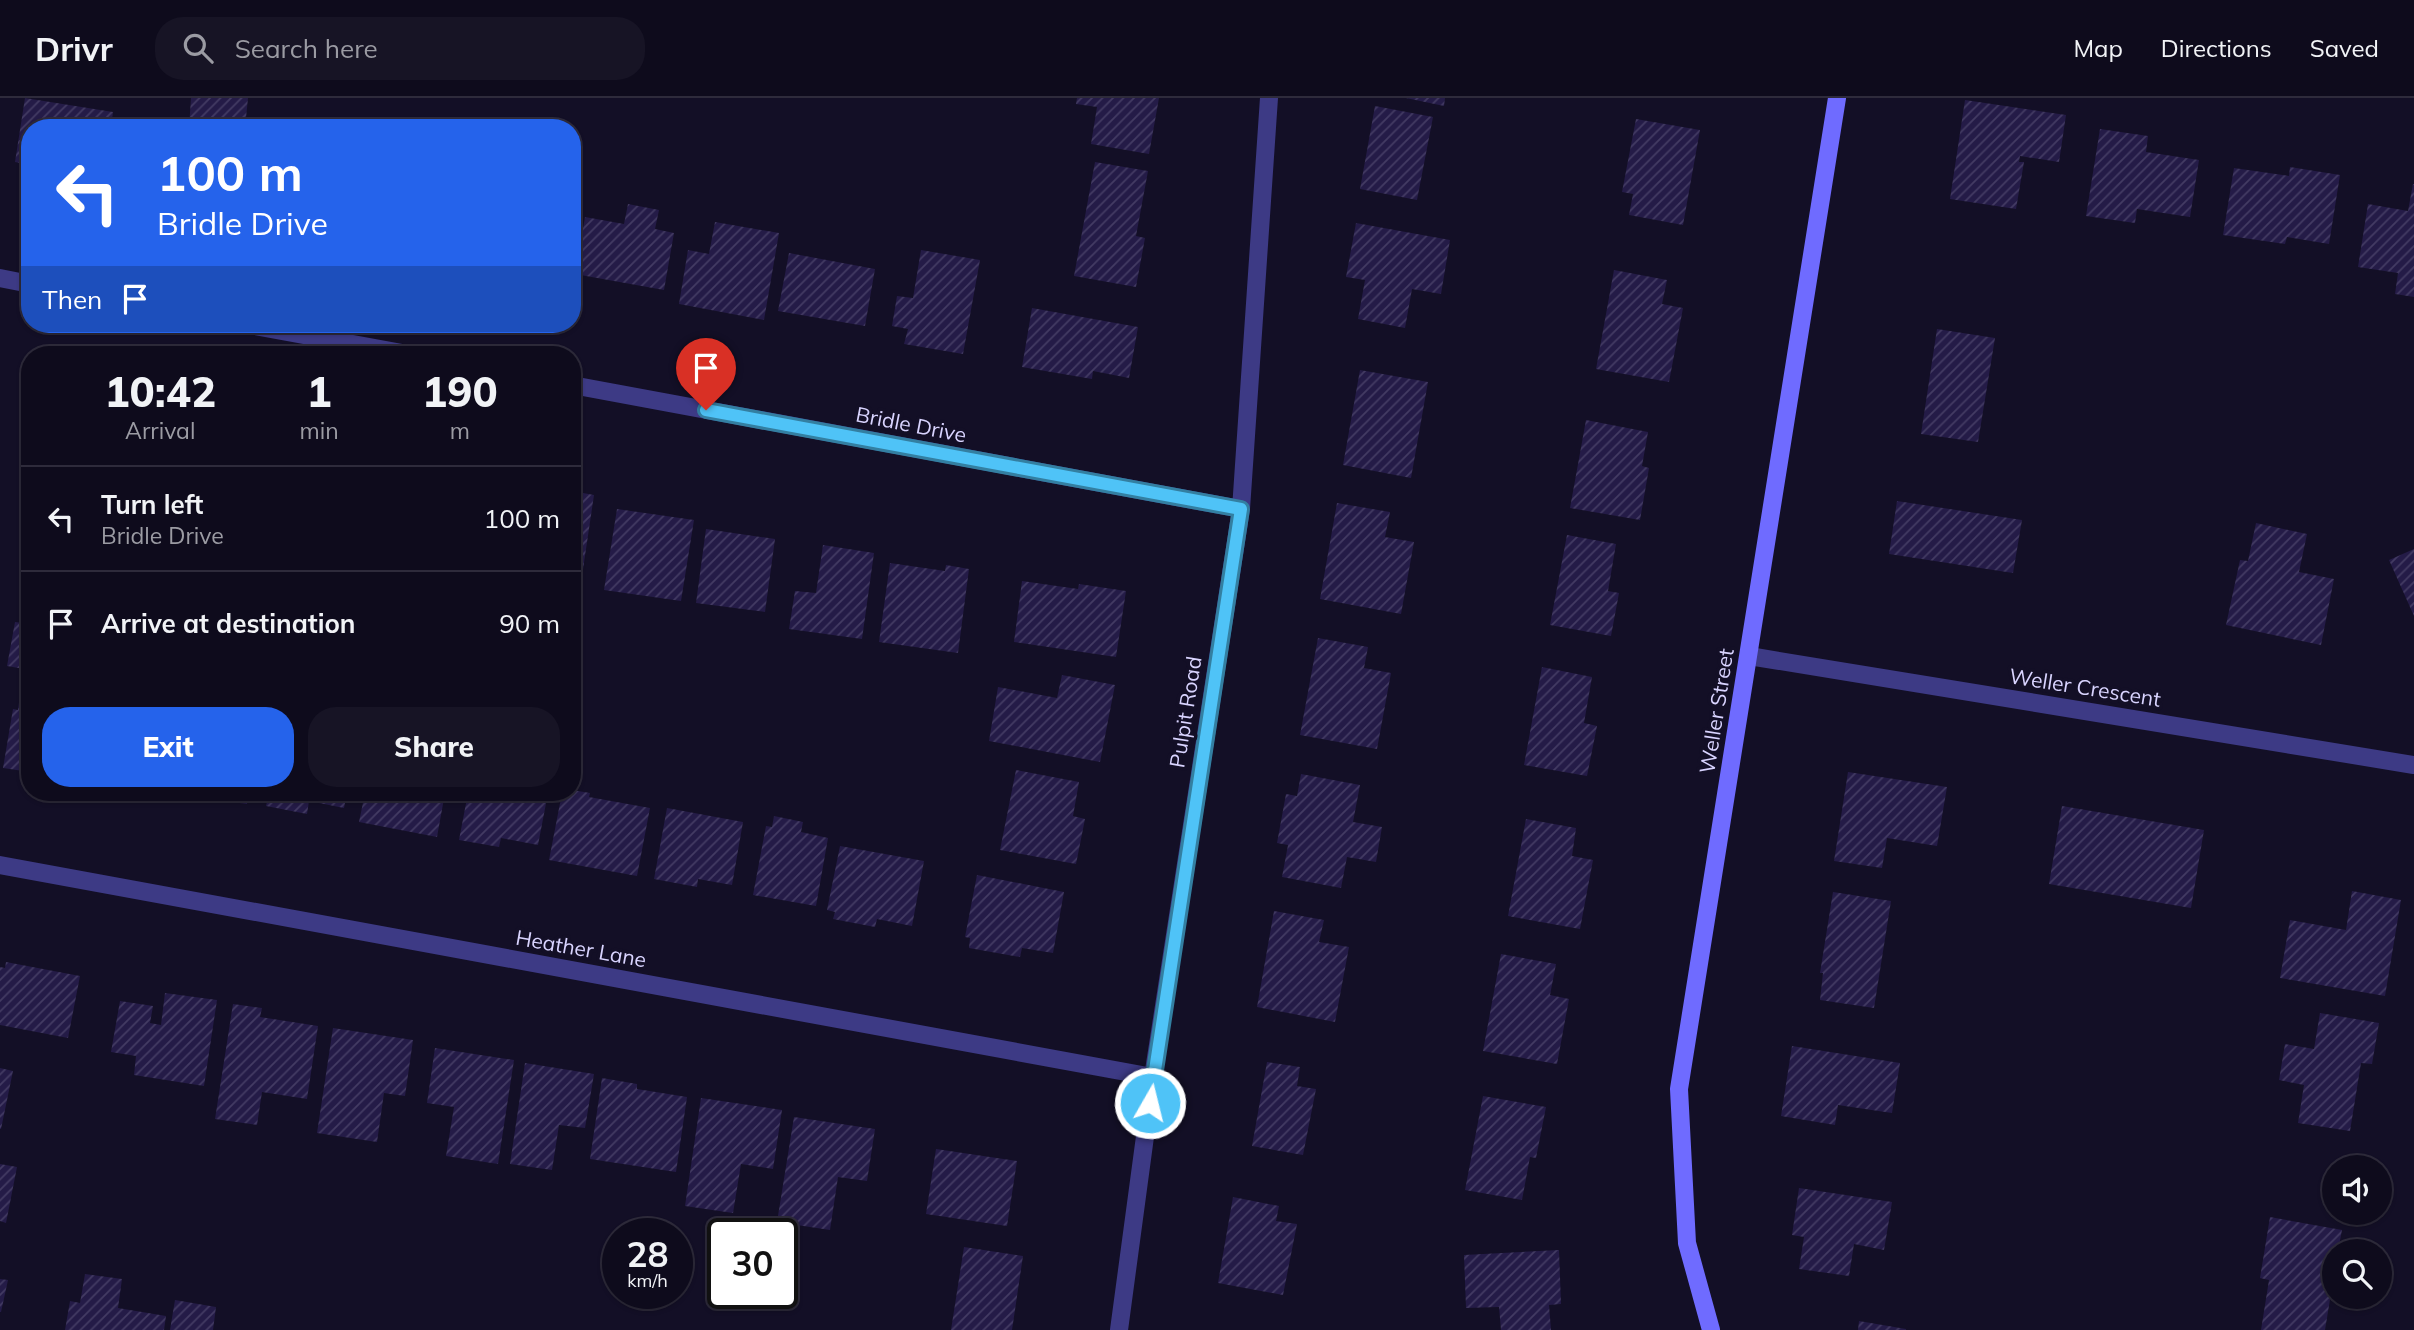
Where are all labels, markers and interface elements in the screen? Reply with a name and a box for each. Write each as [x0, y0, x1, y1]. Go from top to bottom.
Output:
search box [155, 17, 645, 80]
text: Drivr [35, 28, 113, 69]
icon: search [179, 29, 217, 67]
text: Search here [235, 32, 378, 65]
text: Map [2073, 33, 2123, 63]
text: Directions [2161, 33, 2272, 63]
text: Saved [2310, 33, 2379, 63]
text: 100 m [157, 142, 303, 203]
icon: left [42, 147, 133, 238]
text: Bridle Drive [157, 203, 328, 243]
icon: arrive [116, 280, 154, 318]
text: Then [42, 283, 102, 316]
pin [676, 338, 736, 410]
icon: arrive [687, 349, 725, 387]
text: 10:42 [104, 365, 216, 418]
text: 1 [306, 365, 332, 418]
text: 190 [422, 365, 498, 418]
street label: Bridle Drive [854, 401, 969, 447]
text: Arrival [125, 416, 195, 445]
text: min [299, 416, 339, 445]
text: m [450, 416, 470, 445]
text: Turn left [101, 488, 203, 521]
icon: left [42, 500, 80, 538]
text: 100 m [484, 502, 560, 535]
text: Bridle Drive [101, 521, 224, 550]
icon: arrive [42, 605, 80, 643]
text: Arrive at destination [101, 607, 356, 640]
text: 90 m [499, 607, 560, 640]
street label: Weller Street [1693, 647, 1739, 775]
street label: Pulpit Road [1163, 654, 1207, 769]
street label: Weller Crescent [2008, 662, 2163, 712]
button: Exit [42, 707, 294, 787]
button: Share [308, 707, 560, 787]
street label: Heather Lane [514, 924, 648, 972]
position arrow [1113, 1066, 1187, 1140]
map controls [2322, 1155, 2392, 1309]
button: sound [2322, 1155, 2392, 1225]
speed limit sign: 30 [707, 1218, 798, 1309]
text: 28 [626, 1232, 669, 1276]
button: search [2322, 1239, 2392, 1309]
text: km/h [627, 1269, 668, 1292]

